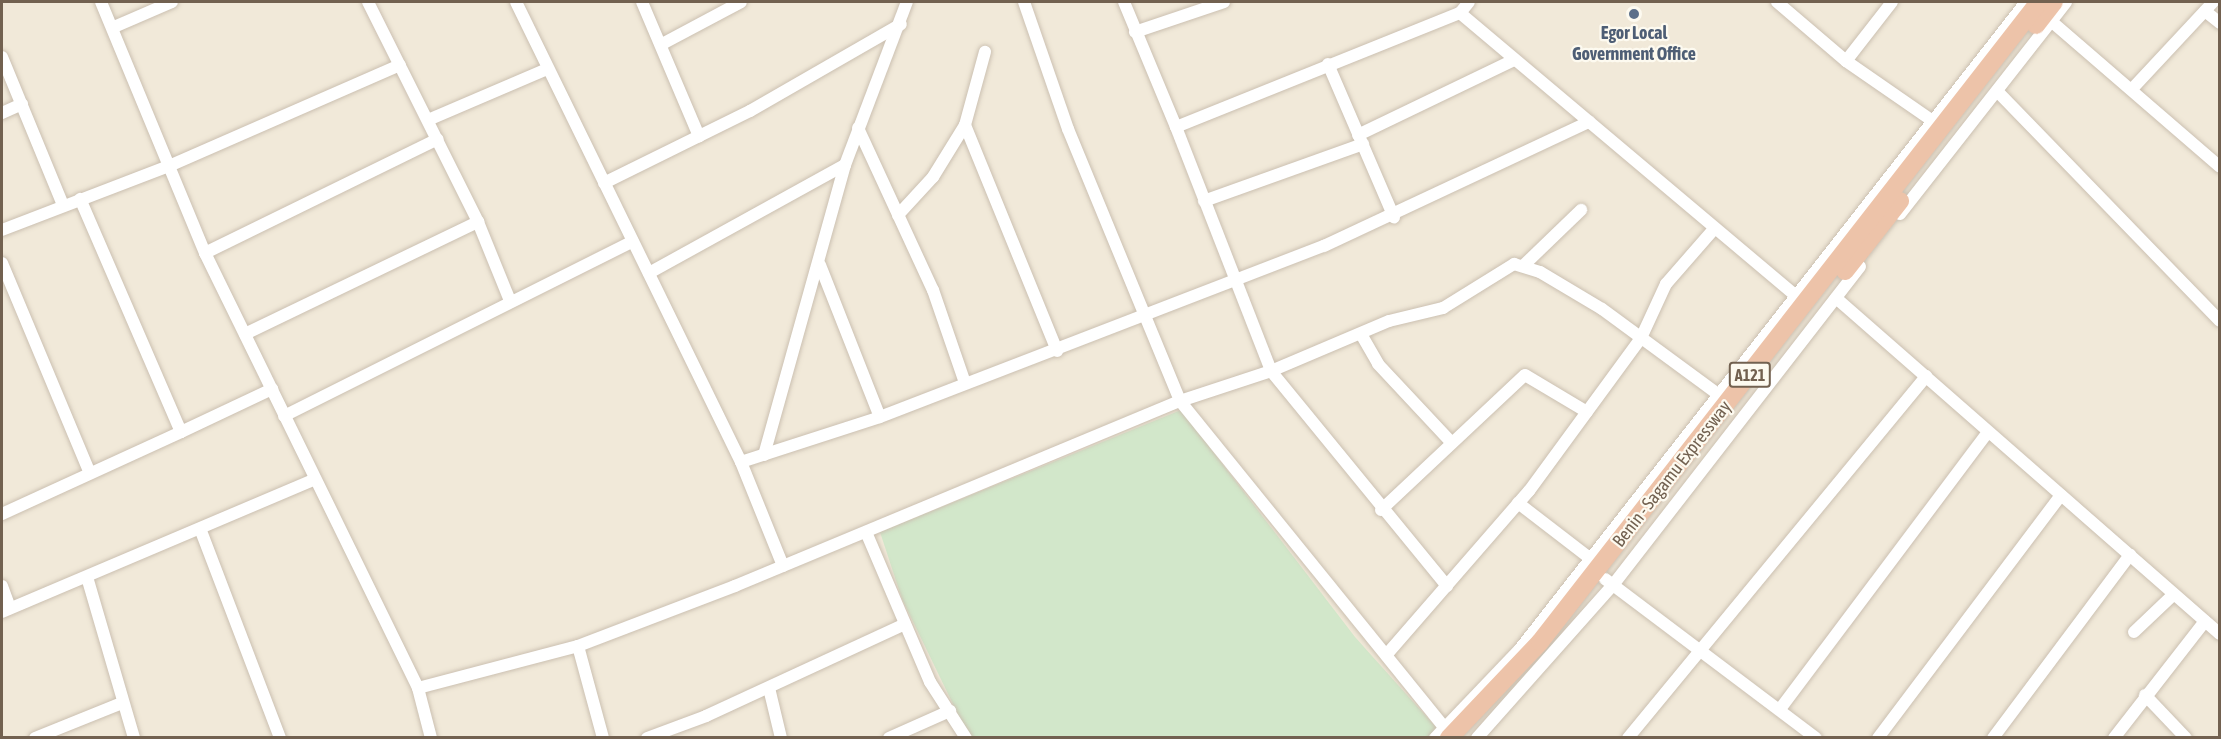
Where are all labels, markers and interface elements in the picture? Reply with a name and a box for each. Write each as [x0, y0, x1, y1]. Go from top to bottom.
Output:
marker: Egor Local Government Office [1627, 7, 1641, 21]
place label: Egor Local Government Office [1572, 23, 1696, 66]
road number: A121 [1728, 362, 1772, 388]
street label: Benin - Sagamu Expressway [1608, 397, 1736, 551]

